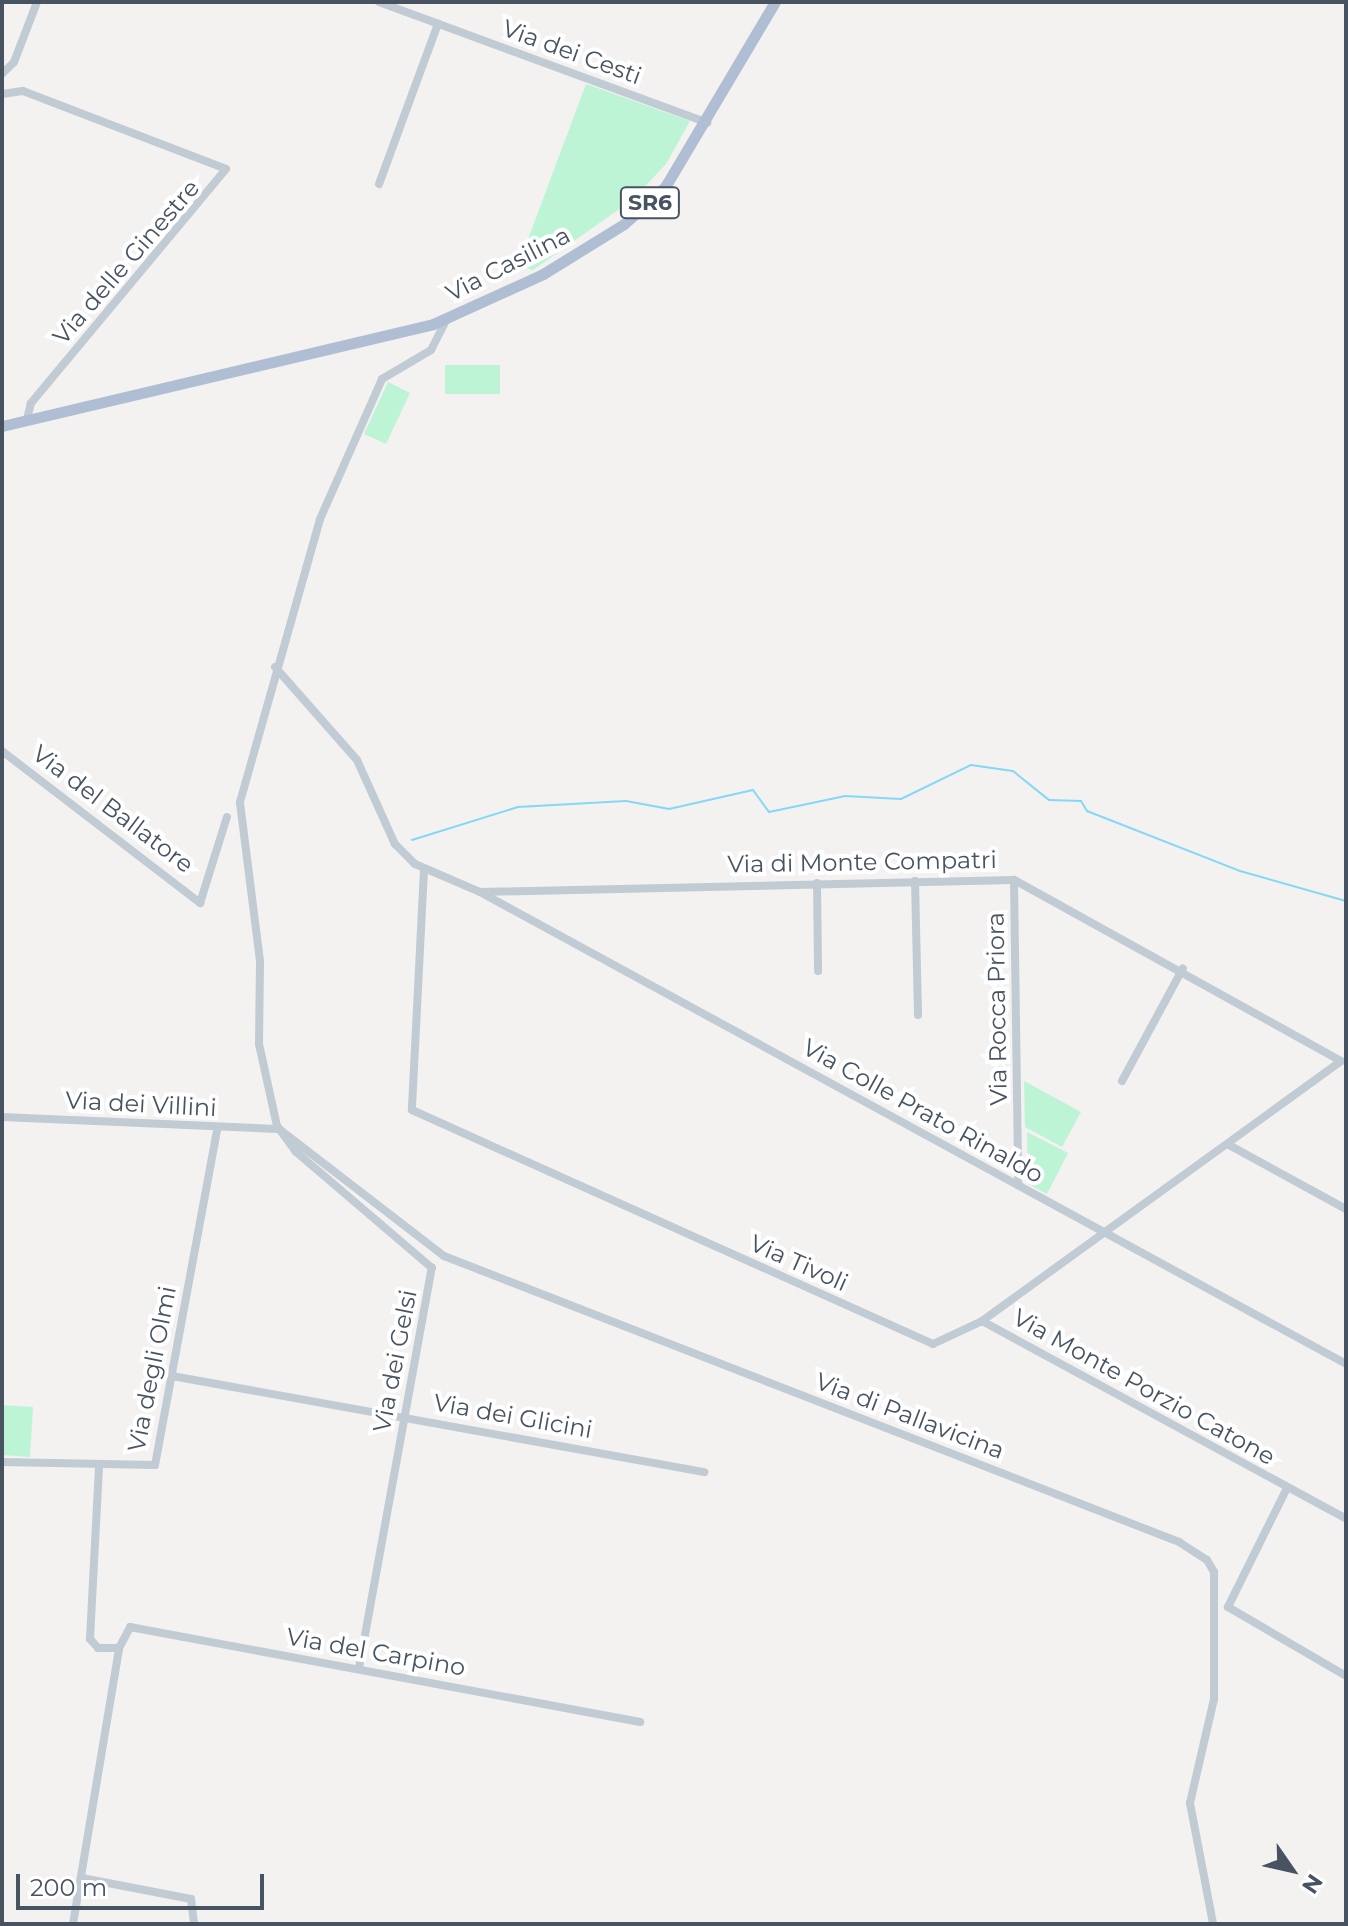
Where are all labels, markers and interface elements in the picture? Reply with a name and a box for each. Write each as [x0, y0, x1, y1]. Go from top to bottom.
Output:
street label: Via dei Cesti [499, 14, 645, 90]
street label: Via delle Ginestre [47, 174, 205, 350]
road number: SR6 [618, 185, 682, 221]
street label: Via Casilina [441, 220, 575, 308]
street label: Via del Ballatore [27, 739, 199, 879]
street label: Via di Monte Compatri [727, 845, 997, 879]
street label: Via Rocca Priora [981, 912, 1013, 1106]
street label: Via Colle Prato Rinaldo [798, 1033, 1048, 1189]
street label: Via dei Villini [65, 1086, 217, 1122]
street label: Via Tivoli [746, 1229, 852, 1297]
street label: Via degli Olmi [122, 1284, 182, 1454]
street label: Via dei Gelsi [367, 1287, 423, 1435]
street label: Via Monte Porzio Catone [1008, 1303, 1280, 1471]
street label: Via di Pallavicina [812, 1367, 1008, 1465]
street label: Via dei Glicini [431, 1388, 595, 1444]
street label: Via del Carpino [284, 1622, 468, 1682]
north arrow [1252, 1830, 1332, 1910]
scale bar [20, 1858, 268, 1908]
text: N [1296, 1869, 1328, 1899]
text: 200 m [30, 1873, 107, 1902]

